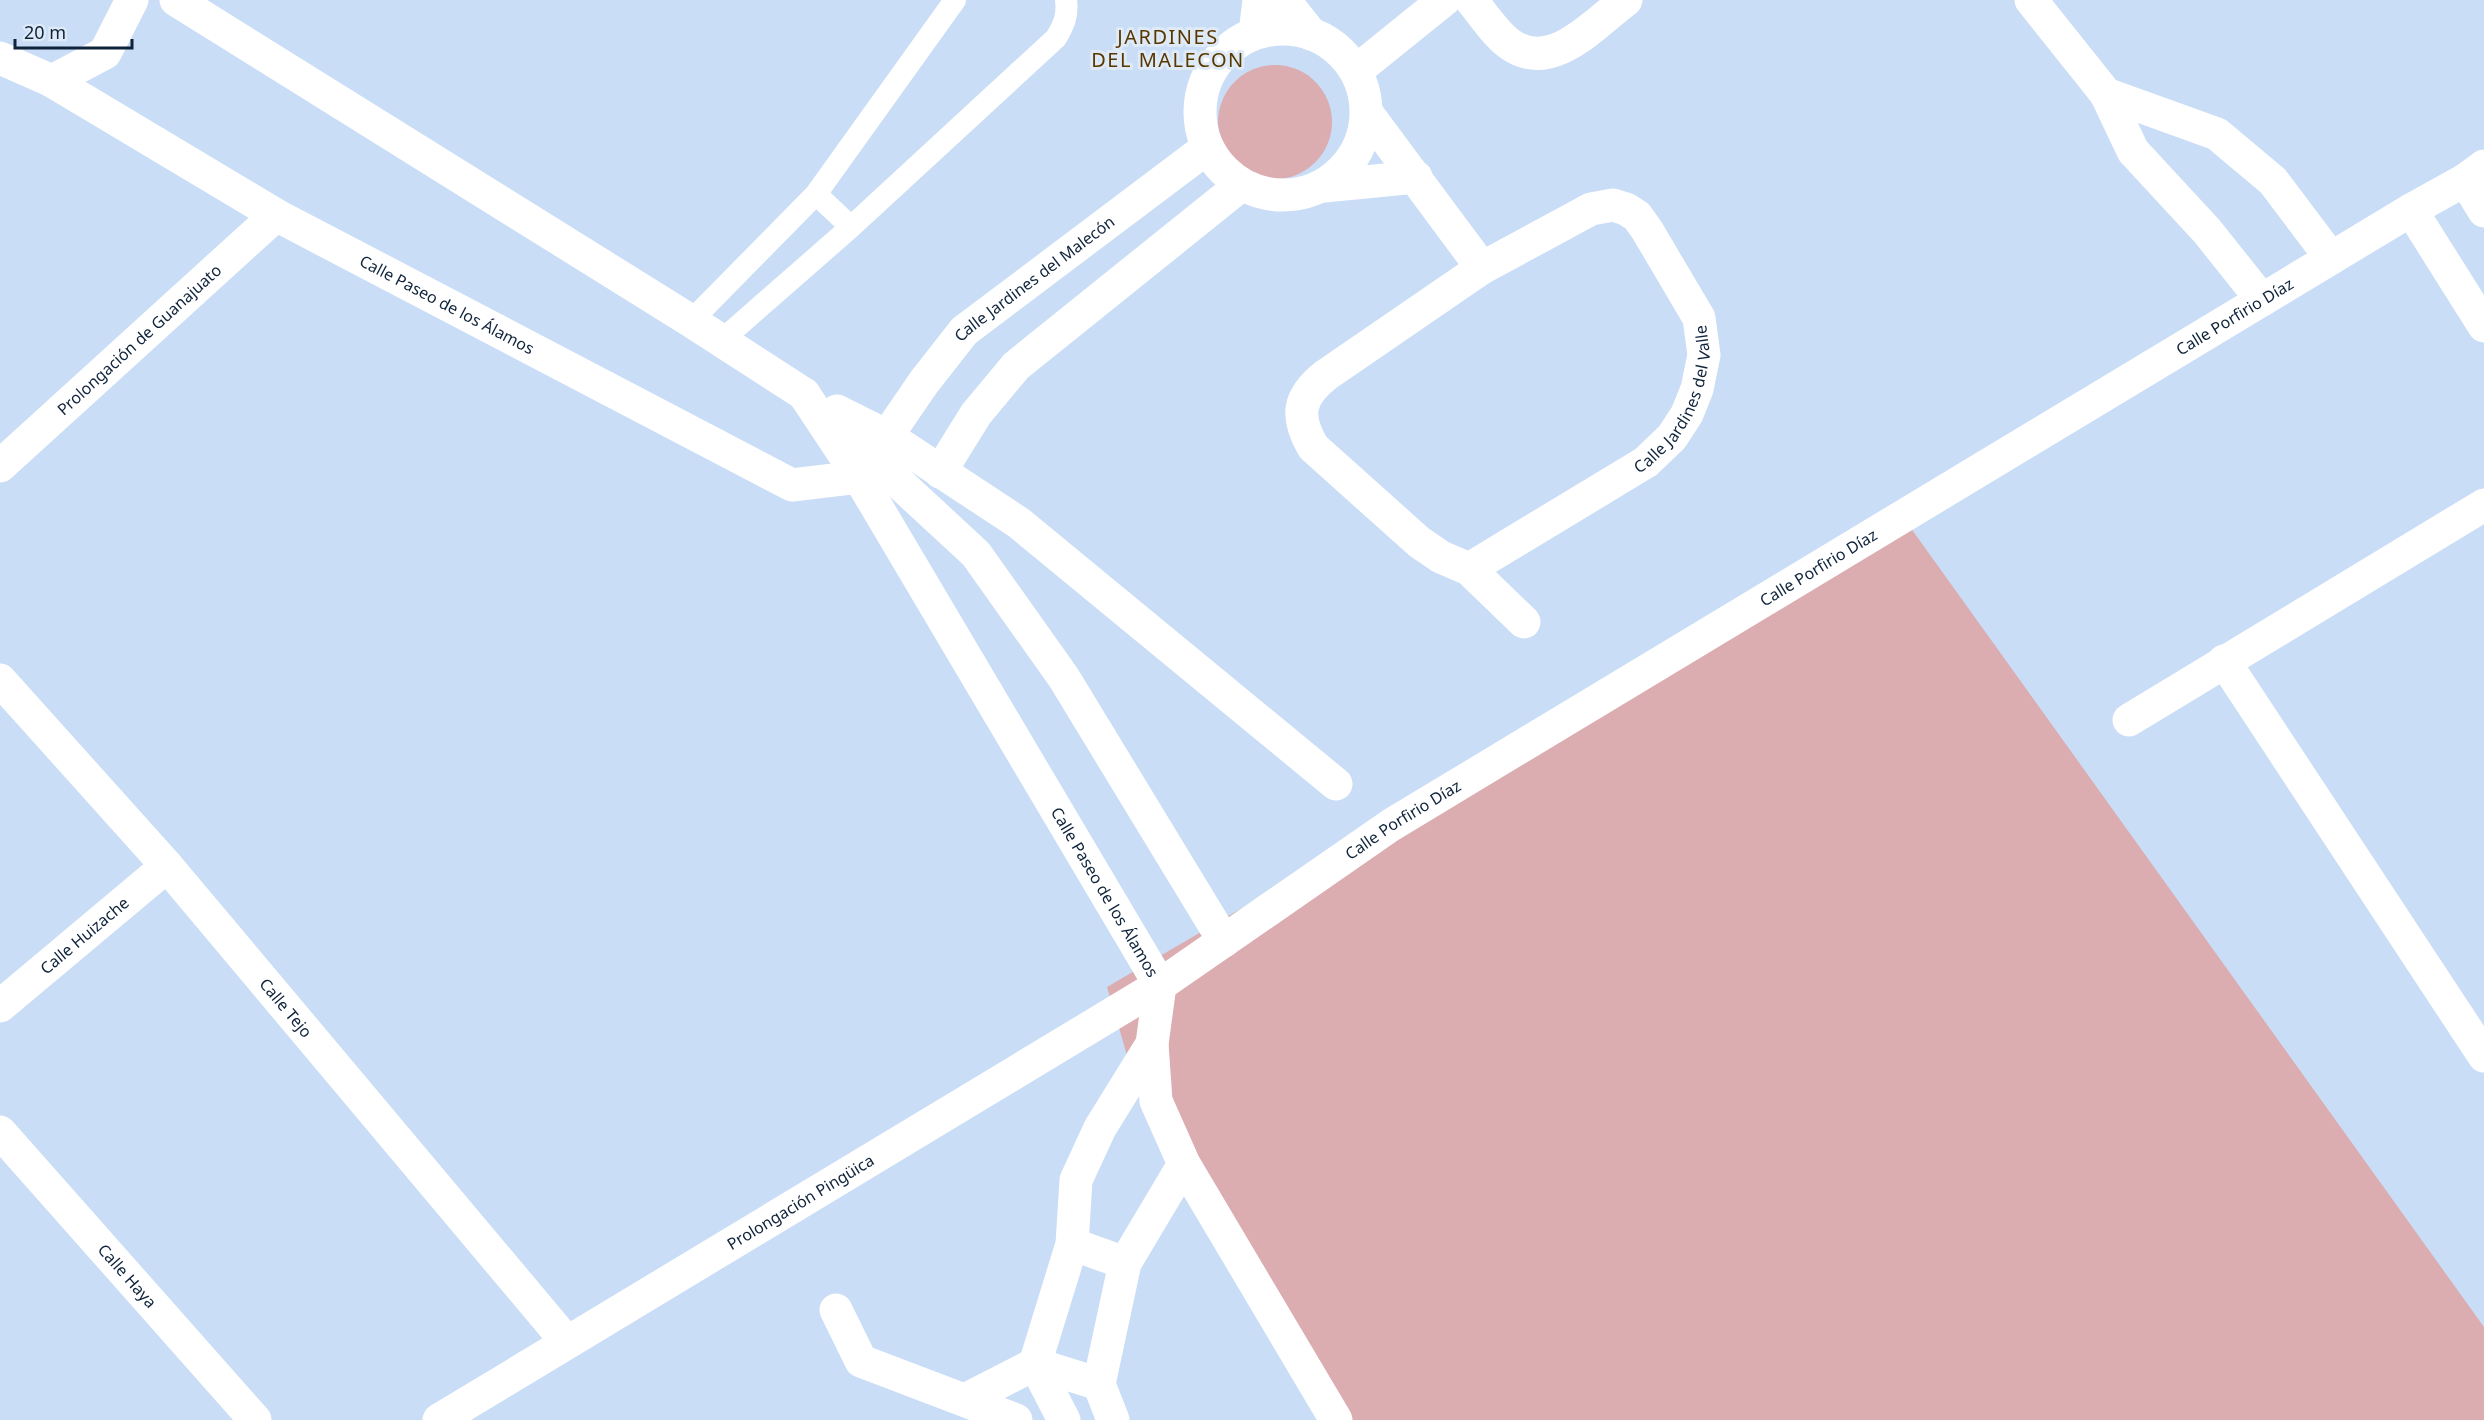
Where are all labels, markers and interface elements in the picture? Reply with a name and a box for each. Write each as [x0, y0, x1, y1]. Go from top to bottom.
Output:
scale bar [15, 12, 132, 50]
text: 20 m [24, 20, 66, 44]
district label: JARDINES DEL MALECON [1091, 23, 1245, 73]
street label: Calle Jardines del Malecón [949, 210, 1119, 346]
street label: Calle Paseo de los Álamos [356, 250, 538, 359]
street label: Prolongación de Guanajuato [52, 259, 226, 420]
street label: Calle Porfirio Díaz [2172, 273, 2297, 360]
street label: Calle Jardines del Valle [1629, 324, 1716, 478]
street label: Calle Porfirio Díaz [1756, 524, 1881, 611]
street label: Calle Porfirio Díaz [1341, 775, 1465, 865]
street label: Calle Paseo de los Álamos [1046, 803, 1164, 981]
street label: Calle Huizache [35, 892, 133, 979]
street label: Calle Tejo [255, 973, 317, 1042]
street label: Prolongación Pingüica [723, 1149, 878, 1255]
street label: Calle Haya [93, 1239, 162, 1312]

